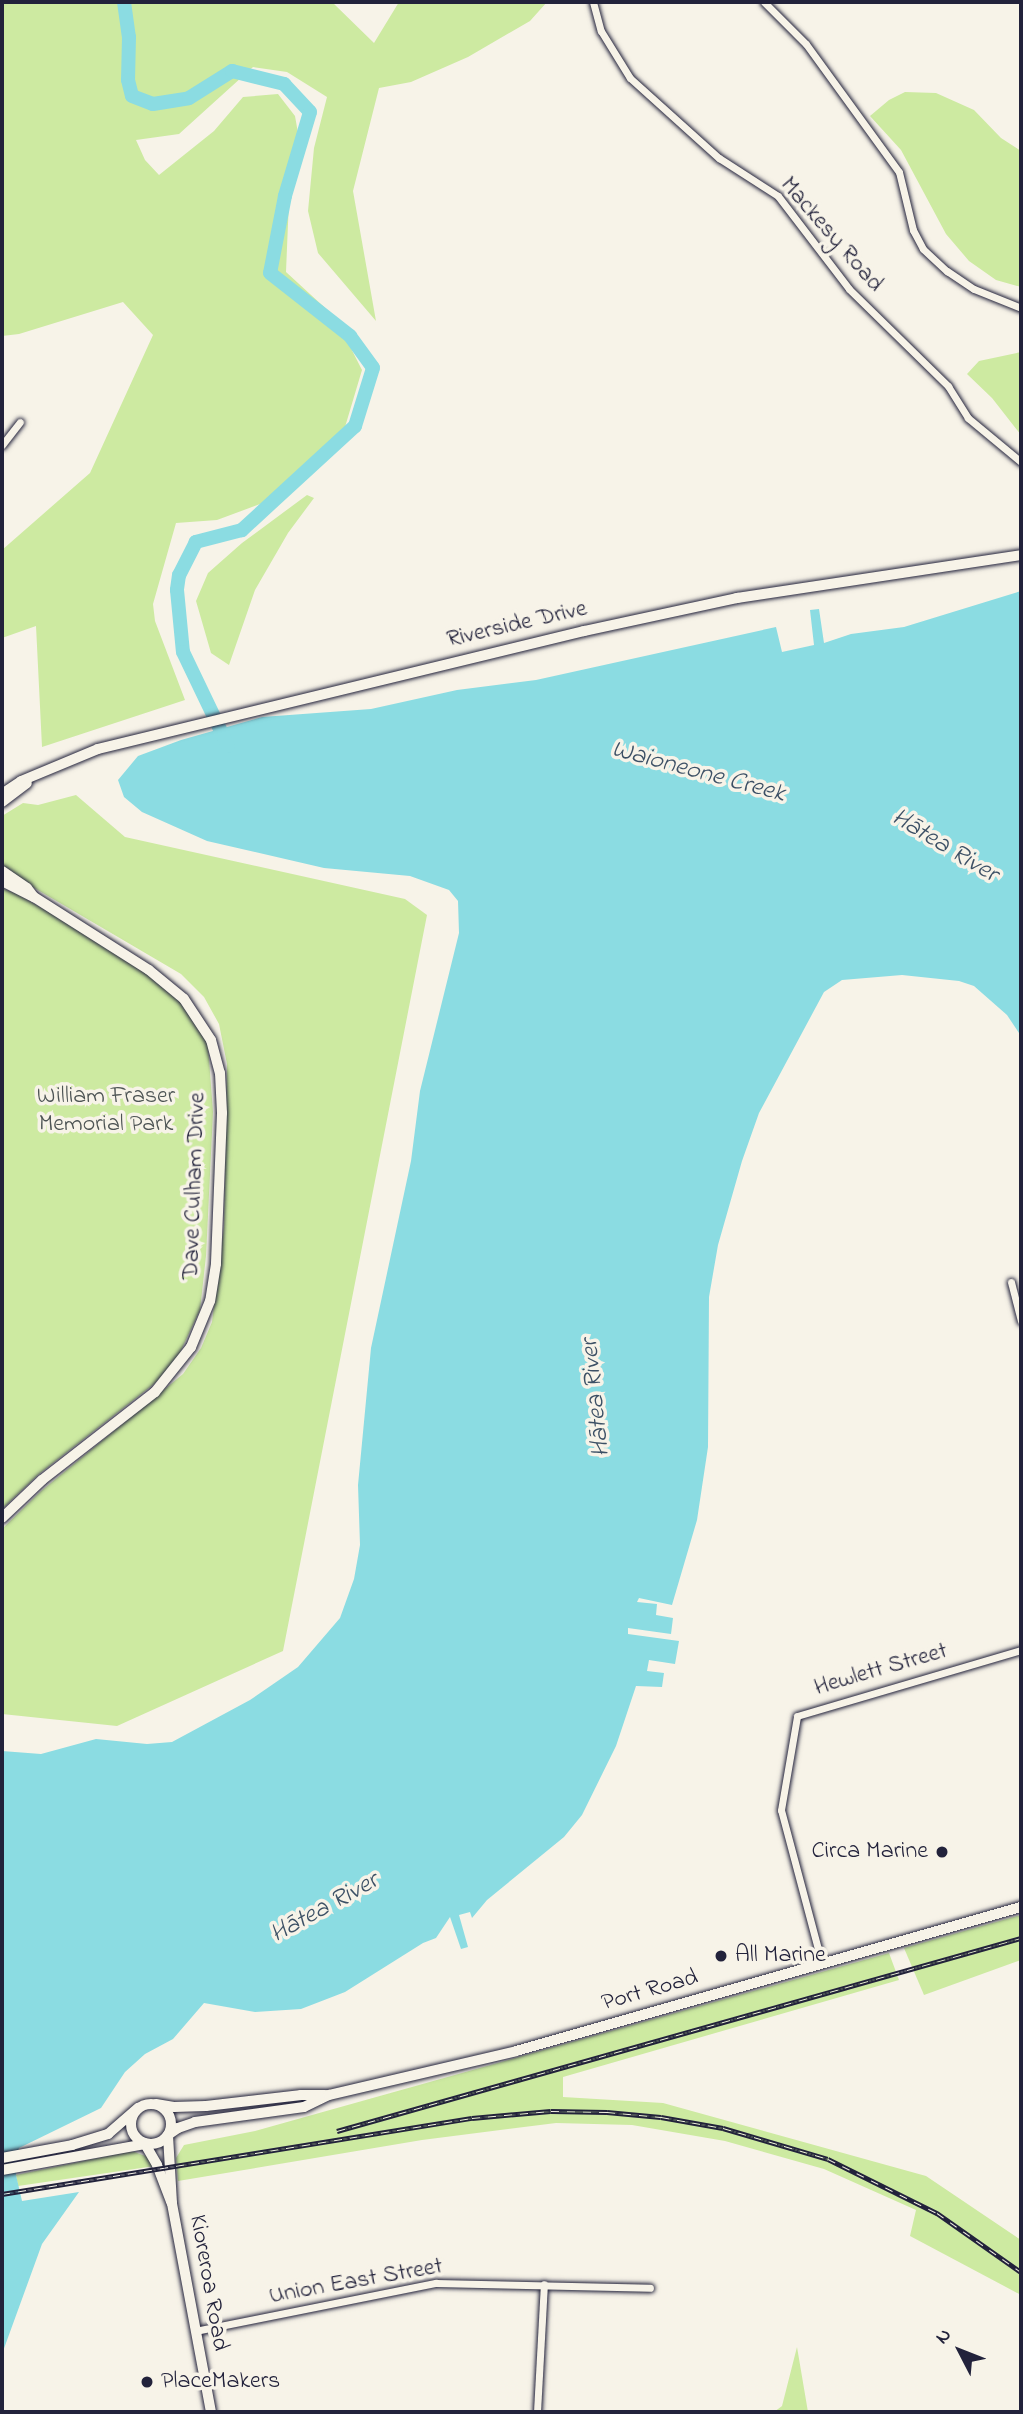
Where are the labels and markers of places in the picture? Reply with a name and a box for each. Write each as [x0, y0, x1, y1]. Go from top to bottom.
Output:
place label: Circa Marine [812, 1838, 928, 1866]
marker: Circa Marine [934, 1844, 950, 1860]
place label: All Marine [735, 1942, 826, 1970]
marker: All Marine [713, 1948, 729, 1964]
place label: PlaceMakers [161, 2368, 280, 2396]
marker: PlaceMakers [139, 2374, 155, 2390]

